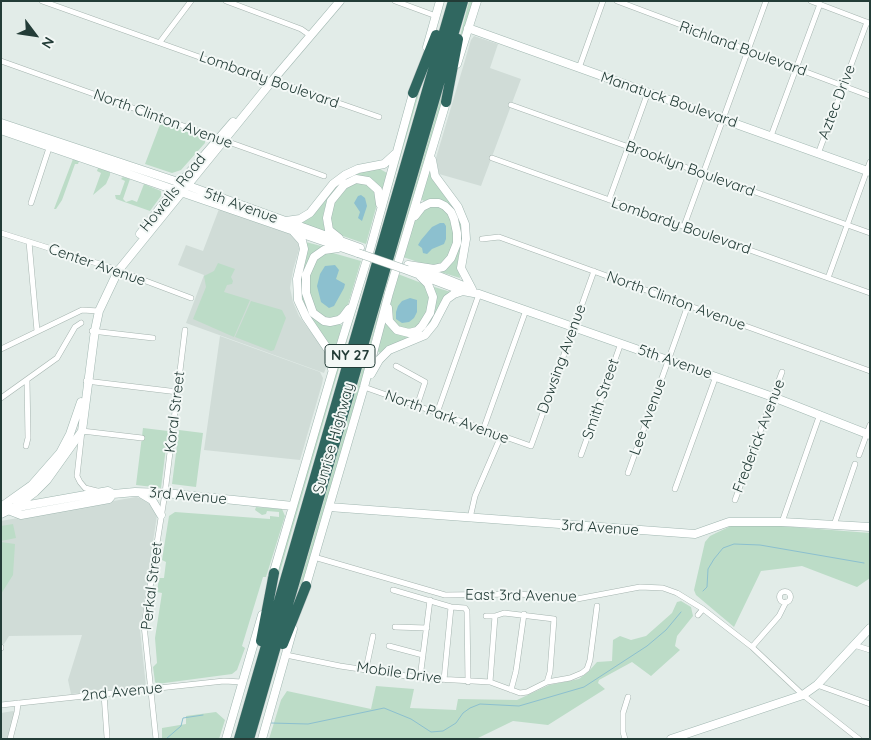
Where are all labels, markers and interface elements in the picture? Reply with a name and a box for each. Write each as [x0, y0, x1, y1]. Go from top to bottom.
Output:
north arrow [10, 10, 60, 60]
street label: Richland Boulevard [677, 18, 809, 80]
text: N [37, 34, 58, 52]
street label: Lombardy Boulevard [197, 48, 341, 112]
street label: Aztec Drive [815, 62, 859, 142]
street label: Manatuck Boulevard [598, 68, 740, 132]
street label: North Clinton Avenue [91, 85, 235, 153]
street label: Brooklyn Boulevard [623, 137, 757, 201]
street label: Howells Road [136, 150, 210, 236]
street label: 5th Avenue [202, 184, 280, 228]
street label: Lombardy Boulevard [609, 194, 753, 258]
street label: Center Avenue [46, 240, 148, 290]
street label: North Clinton Avenue [604, 267, 748, 335]
street label: Dowsing Avenue [534, 302, 590, 416]
street label: 5th Avenue [636, 341, 714, 383]
road number: NY 27 [325, 344, 375, 368]
street label: Smith Street [579, 356, 623, 442]
street label: Koral Street [161, 370, 189, 454]
street label: Lee Avenue [626, 376, 670, 458]
street label: Frederick Avenue [729, 377, 789, 495]
street label: Sunrise Highway [309, 380, 359, 496]
street label: North Park Avenue [383, 386, 511, 448]
street label: 3rd Avenue [148, 484, 228, 508]
street label: 3rd Avenue [561, 516, 639, 540]
street label: Perkal Street [138, 541, 166, 631]
street label: East 3rd Avenue [465, 586, 577, 606]
street label: Mobile Drive [355, 658, 443, 688]
street label: 2nd Avenue [81, 679, 163, 705]

